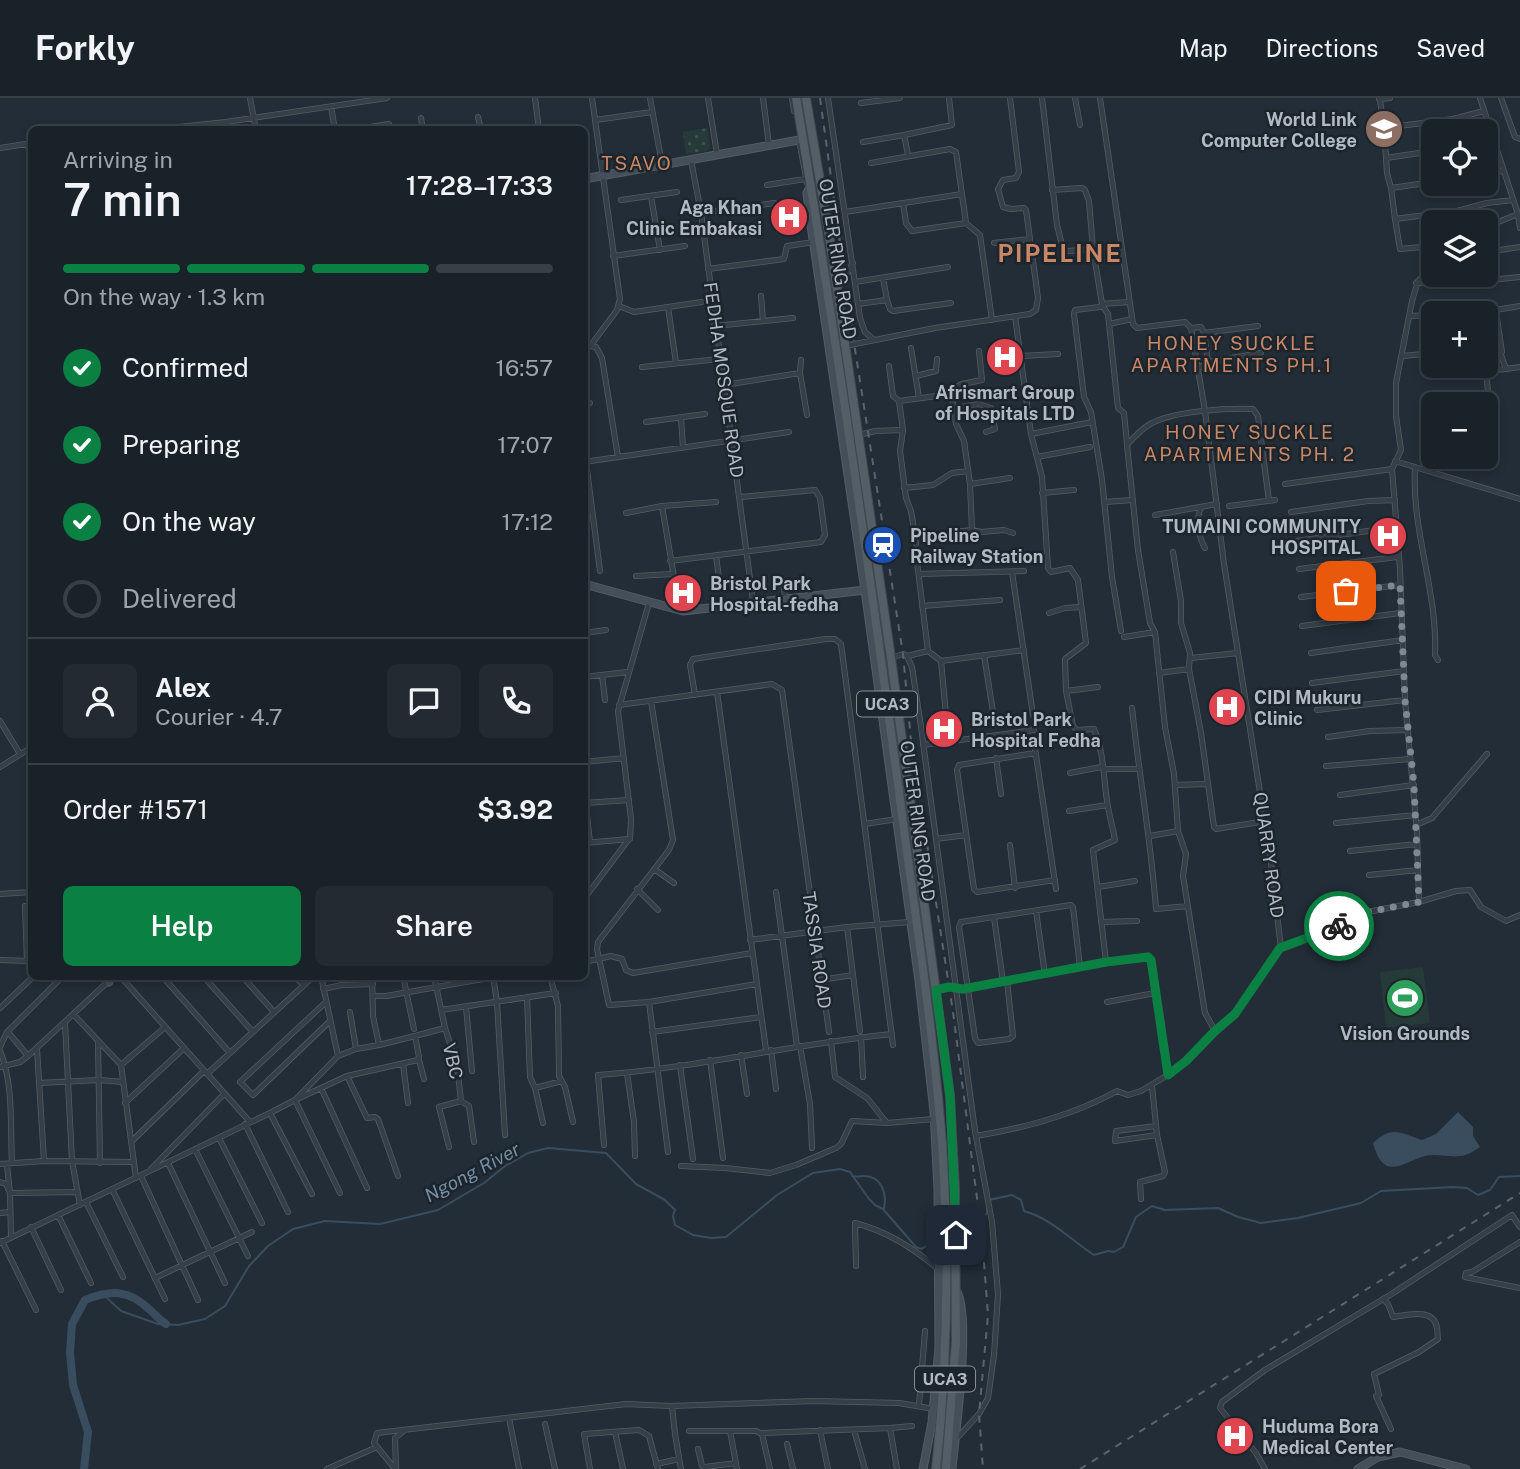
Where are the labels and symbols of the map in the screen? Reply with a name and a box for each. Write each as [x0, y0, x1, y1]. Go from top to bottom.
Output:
school or university icon: World Link Computer College [1363, 108, 1405, 150]
place label: World Link Computer College [1201, 109, 1358, 151]
district label: TSAVO [601, 152, 673, 174]
street label: OUTER RING ROAD [815, 177, 861, 341]
hospital icon: Aga Khan Clinic Embakasi [768, 196, 810, 238]
place label: Aga Khan Clinic Embakasi [626, 197, 762, 239]
district label: PIPELINE [997, 239, 1123, 267]
street label: FEDHA MOSQUE ROAD [700, 281, 748, 479]
district label: HONEY SUCKLE APARTMENTS PH.1 [1131, 332, 1333, 376]
hospital icon: Afrismart Group of Hospitals LTD [984, 336, 1026, 378]
place label: Afrismart Group of Hospitals LTD [935, 382, 1075, 424]
district label: HONEY SUCKLE APARTMENTS PH. 2 [1144, 421, 1356, 465]
hospital icon: TUMAINI COMMUNITY HOSPITAL [1367, 515, 1409, 557]
place label: TUMAINI COMMUNITY HOSPITAL [1162, 516, 1361, 558]
station icon: Pipeline Railway Station [862, 524, 904, 566]
place label: Pipeline Railway Station [910, 525, 1044, 567]
pin [1316, 561, 1376, 621]
hospital icon: Bristol Park Hospital-fedha [662, 572, 704, 614]
place label: Bristol Park Hospital-fedha [710, 573, 839, 615]
hospital icon: CIDI Mukuru Clinic [1206, 686, 1248, 728]
place label: CIDI Mukuru Clinic [1254, 687, 1361, 729]
road number: UCA3 [857, 692, 917, 716]
hospital icon: Bristol Park Hospital Fedha [923, 708, 965, 750]
place label: Bristol Park Hospital Fedha [971, 709, 1101, 751]
street label: OUTER RING ROAD [896, 739, 940, 903]
street label: QUARRY ROAD [1250, 791, 1288, 919]
street label: TASSIA ROAD [798, 890, 836, 1010]
courier [1304, 891, 1374, 961]
sports icon: Vision Grounds [1384, 977, 1426, 1019]
place label: Vision Grounds [1340, 1023, 1470, 1044]
street label: VBC [439, 1041, 467, 1081]
water label: Ngong River [421, 1137, 524, 1206]
pin [926, 1205, 986, 1265]
road number: UCA3 [915, 1366, 975, 1392]
hospital icon: Huduma Bora Medical Center [1214, 1415, 1256, 1457]
place label: Huduma Bora Medical Center [1262, 1416, 1394, 1458]

